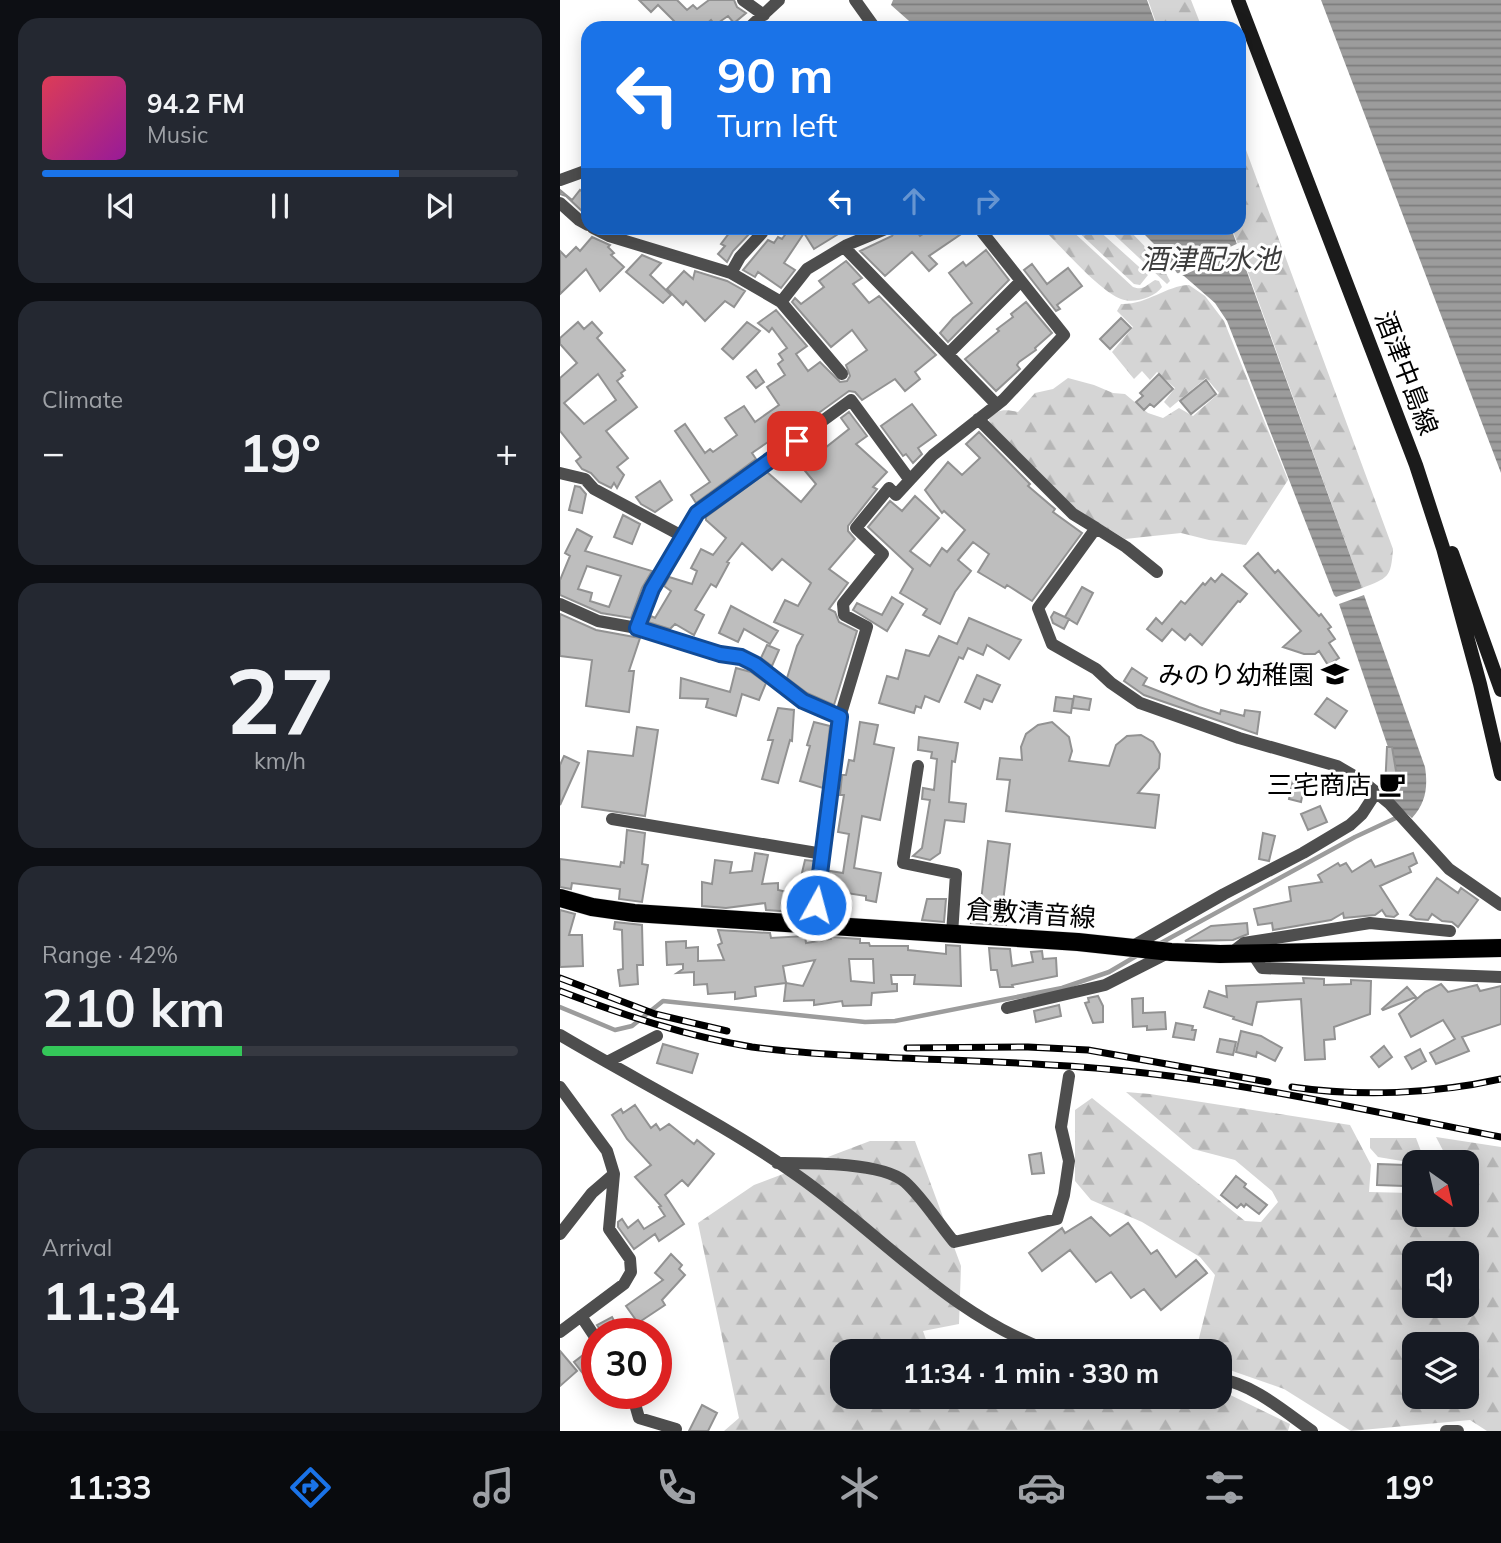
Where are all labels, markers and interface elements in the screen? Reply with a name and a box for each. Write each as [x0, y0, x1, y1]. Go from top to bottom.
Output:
text: 90 m [717, 44, 833, 105]
icon: left [602, 49, 693, 140]
text: 94.2 FM [147, 87, 245, 120]
text: Turn left [717, 105, 837, 145]
text: Music [147, 120, 208, 149]
icon: left [822, 182, 860, 220]
icon: ahead [895, 182, 933, 220]
icon: right [968, 182, 1006, 220]
icon: previous [102, 187, 140, 225]
icon: pause [261, 187, 299, 225]
icon: next [420, 187, 458, 225]
water label: 酒津配水池 [1140, 241, 1283, 276]
street label: 酒津中島線 [1368, 306, 1446, 440]
text: Climate [42, 385, 123, 414]
pin [767, 411, 827, 471]
text: 19° [239, 420, 321, 485]
icon: arrive [778, 422, 816, 460]
text: − [42, 428, 65, 476]
text: + [495, 428, 518, 476]
text: 27 [225, 643, 335, 757]
place label: みのり幼稚園 [1158, 658, 1314, 691]
school or university icon: みのり幼稚園 [1320, 659, 1350, 689]
text: km/h [254, 746, 306, 775]
place label: 三宅商店 [1267, 768, 1371, 801]
cafe icon: 三宅商店 [1377, 769, 1407, 799]
position arrow [779, 868, 853, 942]
street label: 倉敷清音線 [965, 892, 1097, 934]
text: Range · 42% [42, 940, 178, 969]
text: 210 km [42, 975, 225, 1040]
north arrow [1402, 1150, 1479, 1227]
map controls [1402, 1150, 1479, 1409]
text: Arrival [42, 1233, 112, 1262]
button: sound [1402, 1241, 1479, 1318]
text: 11:34 [42, 1268, 180, 1333]
speed limit sign: 30 [581, 1318, 672, 1409]
button: layers [1402, 1332, 1479, 1409]
text: 11:34 · 1 min · 330 m [903, 1357, 1159, 1390]
icon: directions [286, 1463, 335, 1512]
icon: music [469, 1463, 518, 1512]
icon: phone [652, 1463, 701, 1512]
icon: climate [835, 1463, 884, 1512]
icon: car [1017, 1463, 1066, 1512]
icon: filters [1200, 1463, 1249, 1512]
text: 11:33 [67, 1467, 152, 1507]
text: 19° [1383, 1467, 1434, 1507]

